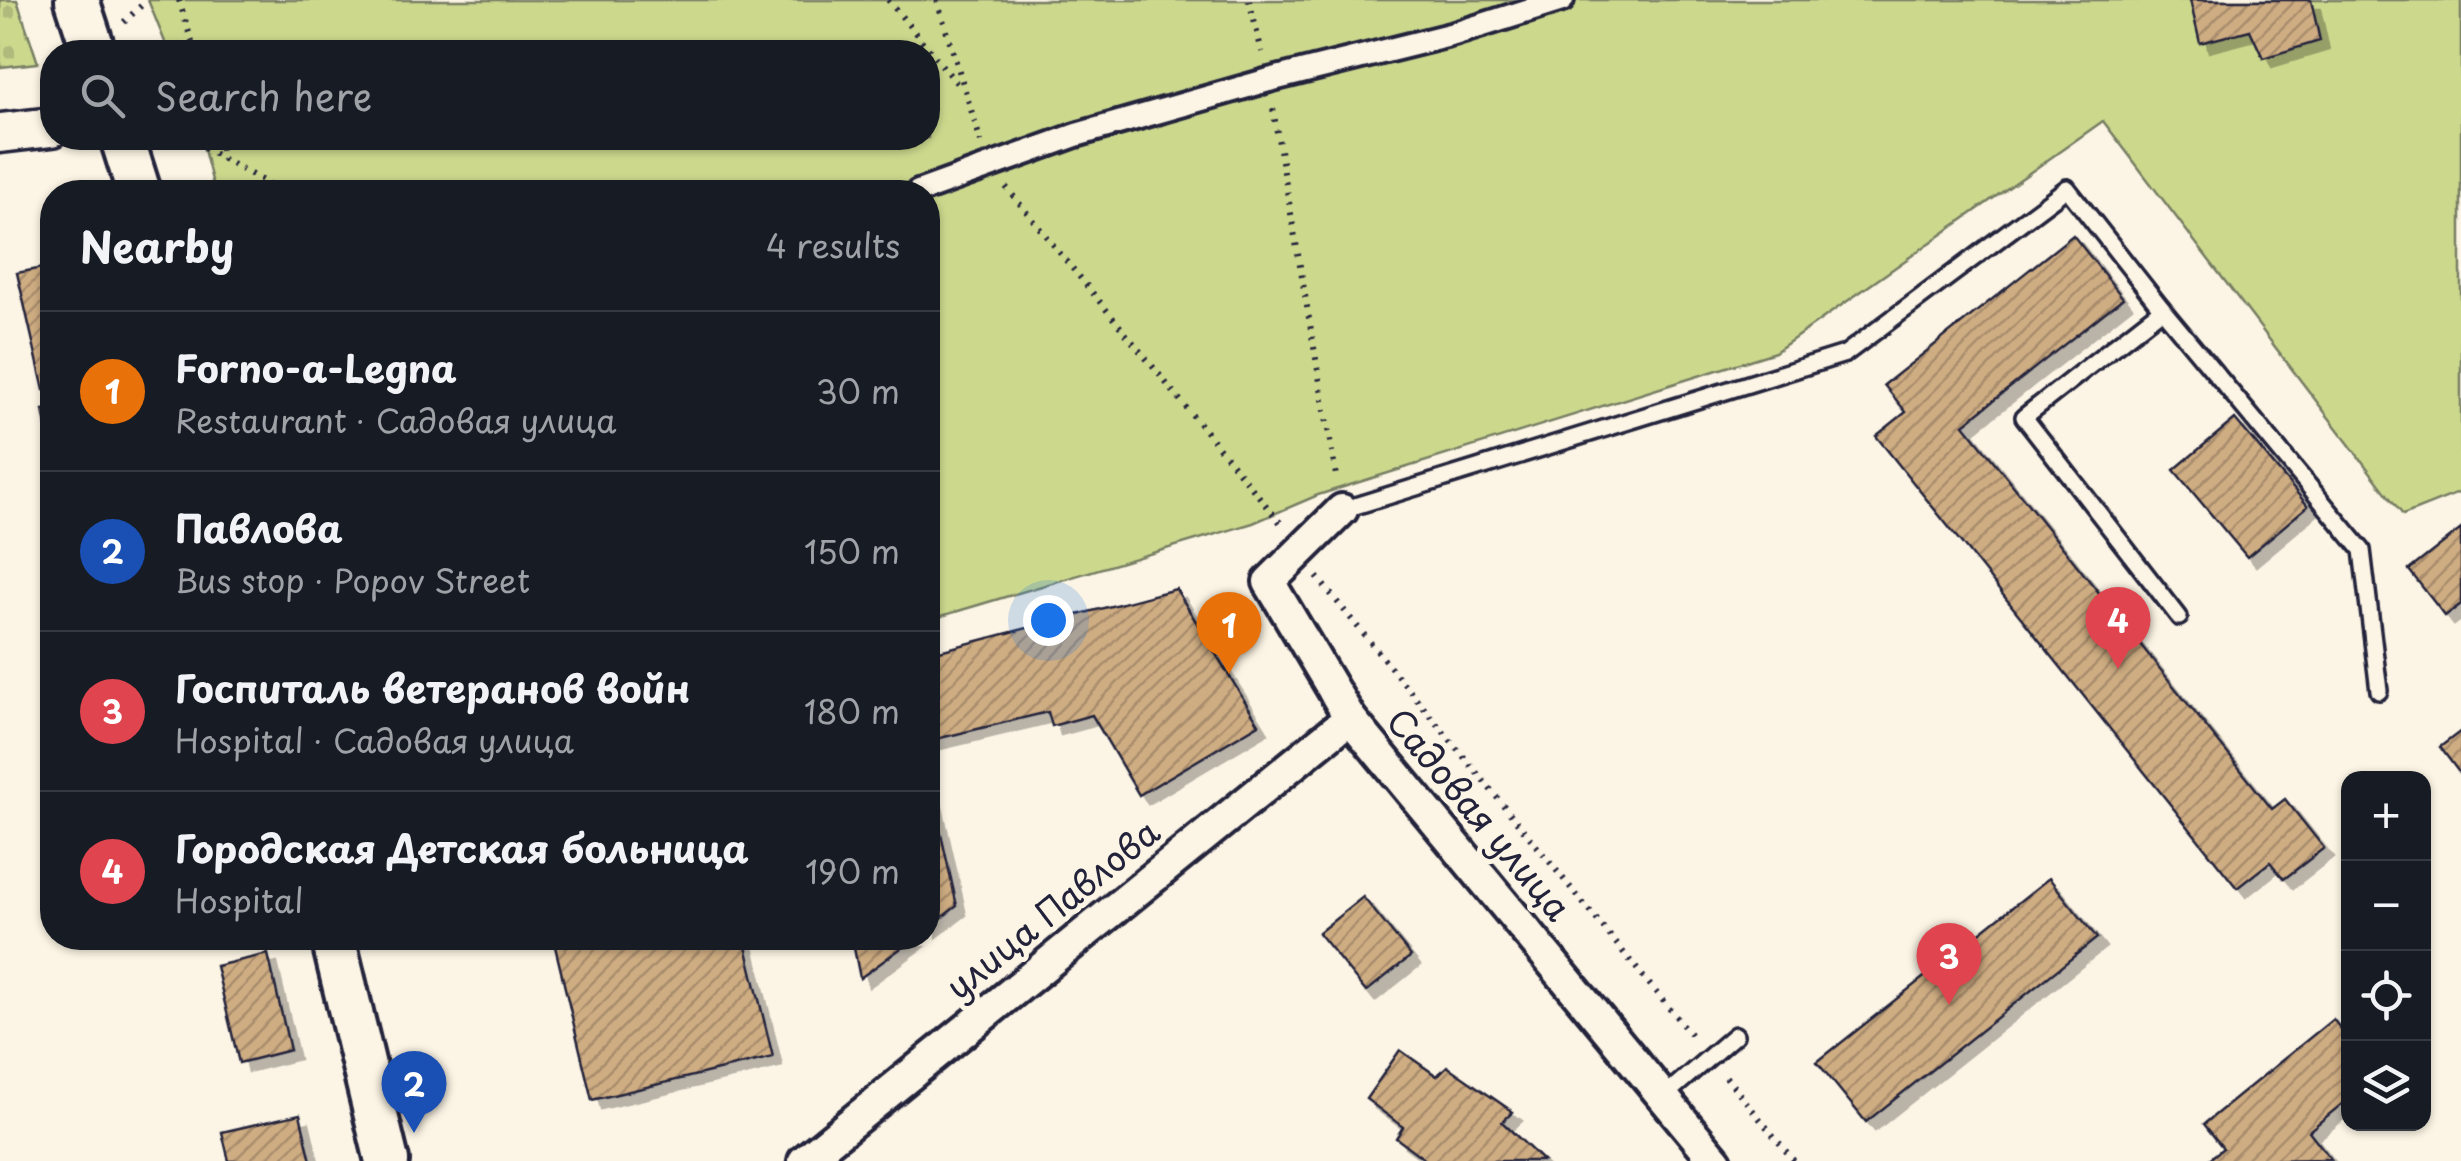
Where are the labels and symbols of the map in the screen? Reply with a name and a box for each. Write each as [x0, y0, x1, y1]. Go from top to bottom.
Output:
pin: 4 [2086, 586, 2150, 669]
pin: 1 [1196, 592, 1262, 674]
your location [1023, 595, 1074, 646]
street label: Садовая улица [1375, 695, 1585, 931]
street label: улица Павлова [933, 805, 1170, 1011]
pin: 3 [1916, 922, 1982, 1005]
pin: 2 [382, 1050, 446, 1133]

